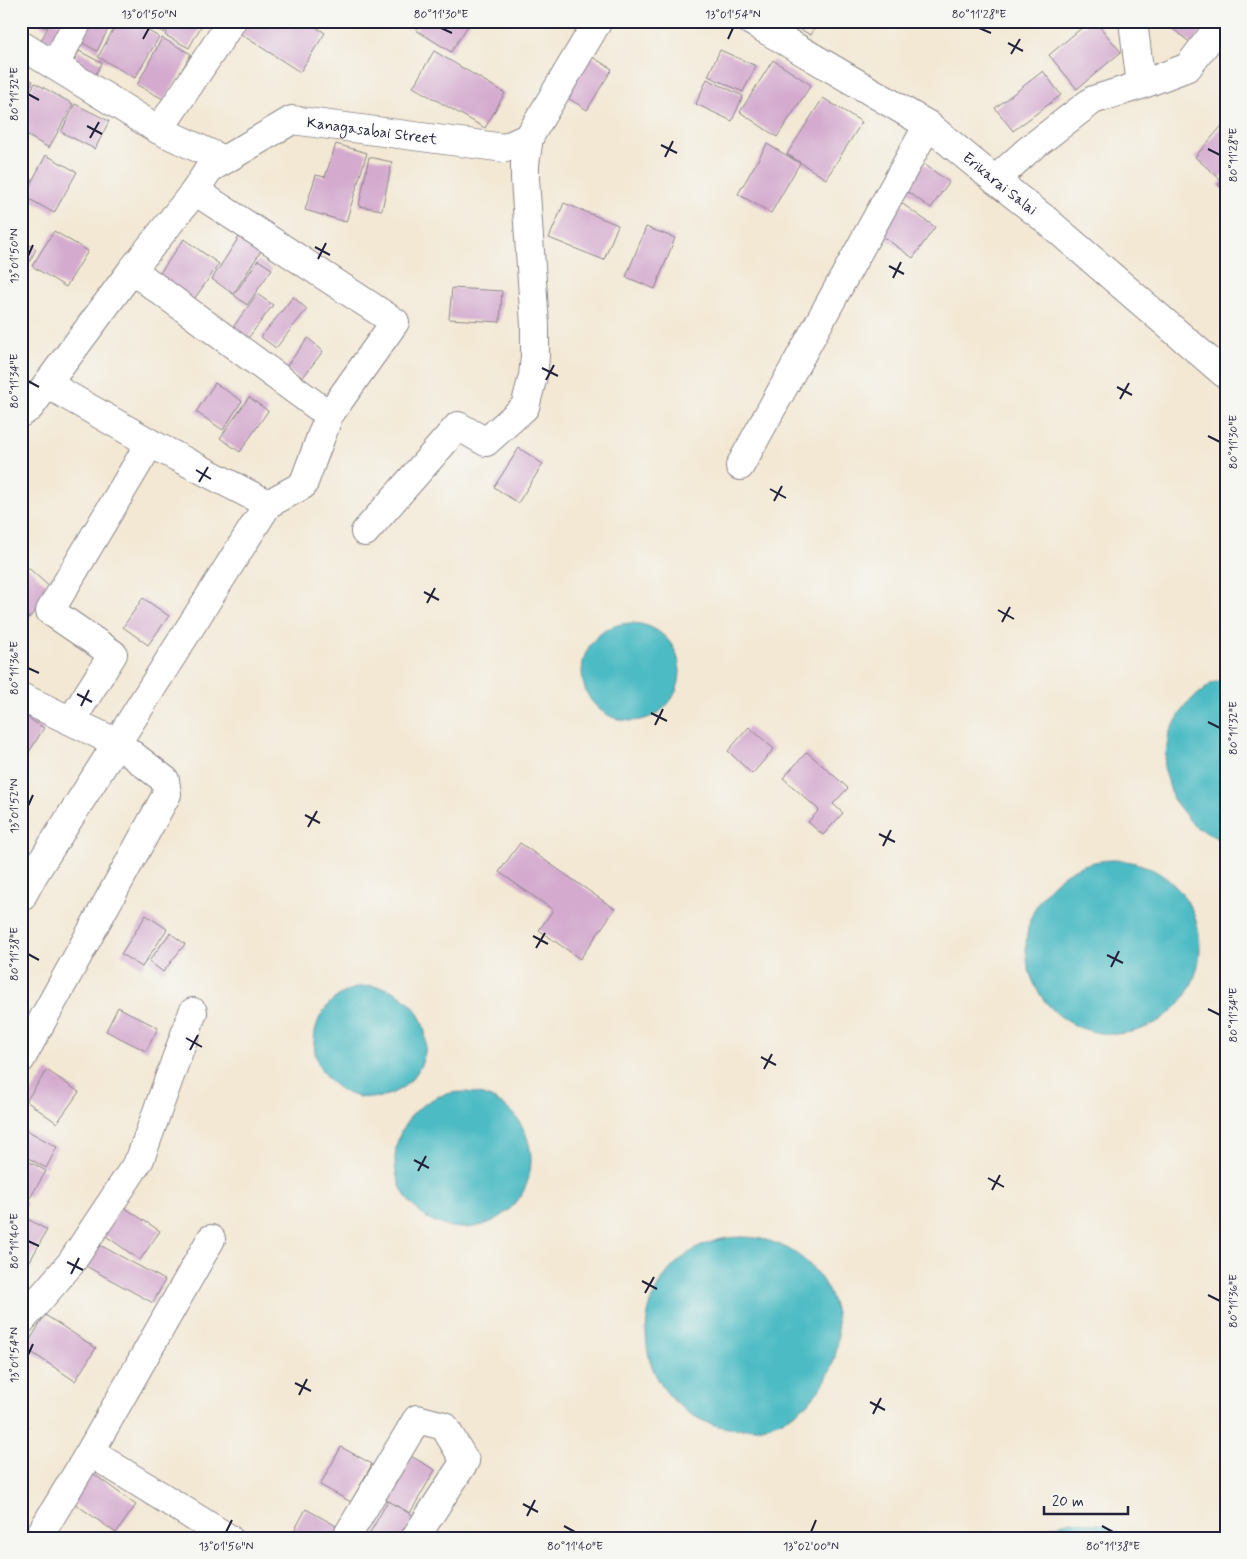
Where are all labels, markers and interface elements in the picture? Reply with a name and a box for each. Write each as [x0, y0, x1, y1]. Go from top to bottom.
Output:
text: 13°01'50"N [121, 7, 177, 23]
text: 80°11'30"E [414, 7, 468, 23]
text: 13°01'54"N [705, 7, 761, 23]
text: 80°11'28"E [952, 7, 1006, 23]
text: 80°11'32"E [7, 67, 23, 121]
street label: Kanagasabai Street [306, 113, 439, 150]
text: 80°11'28"E [1226, 128, 1242, 182]
street label: Erikarai Salai [958, 148, 1041, 220]
text: 13°01'50"N [7, 228, 23, 284]
text: 80°11'34"E [7, 354, 23, 408]
text: 80°11'30"E [1226, 415, 1242, 469]
text: 80°11'36"E [7, 641, 23, 695]
text: 80°11'32"E [1226, 701, 1242, 755]
text: 13°01'52"N [7, 779, 23, 833]
text: 80°11'38"E [7, 927, 23, 981]
text: 80°11'34"E [1226, 988, 1242, 1042]
text: 80°11'40"E [7, 1213, 23, 1269]
text: 80°11'36"E [1226, 1274, 1242, 1328]
text: 13°01'54"N [7, 1327, 23, 1383]
scale bar [1044, 1484, 1128, 1516]
text: 20 m [1052, 1492, 1084, 1512]
text: 13°01'56"N [198, 1539, 254, 1555]
text: 80°11'40"E [547, 1539, 603, 1555]
text: 13°02'00"N [783, 1539, 839, 1555]
text: 80°11'38"E [1086, 1539, 1140, 1555]

